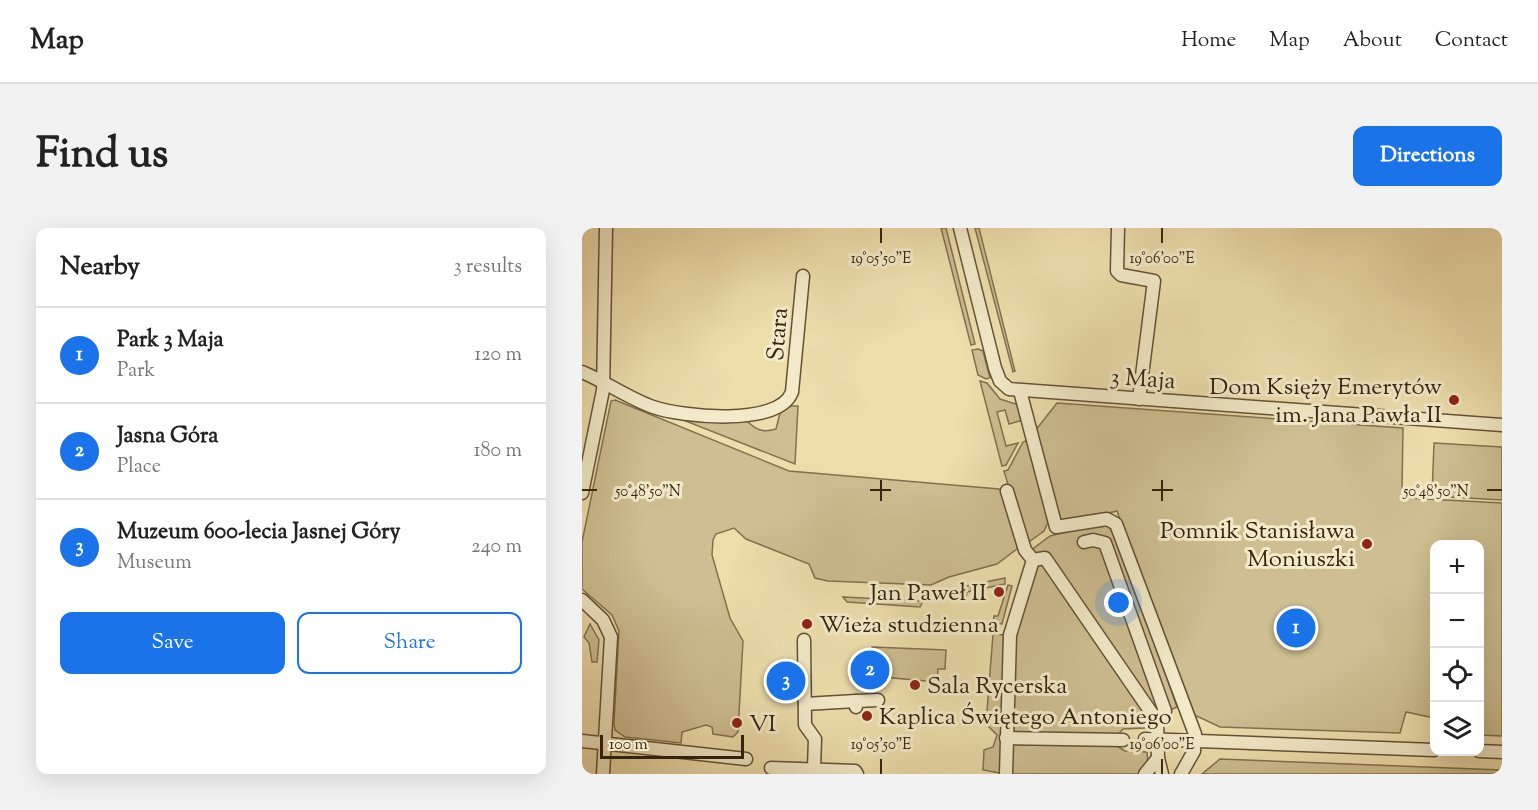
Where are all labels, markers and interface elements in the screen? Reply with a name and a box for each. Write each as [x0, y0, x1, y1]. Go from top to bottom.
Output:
text: Map [30, 21, 84, 61]
text: Home [1181, 26, 1236, 56]
text: Map [1269, 26, 1310, 56]
text: About [1343, 26, 1402, 56]
text: Contact [1435, 26, 1508, 56]
text: Find us [36, 126, 168, 186]
button: Directions [1353, 126, 1502, 186]
text: Nearby [60, 249, 140, 286]
text: 19°05'50"E [851, 249, 911, 270]
text: 19°06'00"E [1130, 249, 1194, 270]
text: 3 results [453, 253, 522, 282]
street label: Stara [760, 306, 798, 362]
text: Park 3 Maja [117, 325, 224, 357]
text: 1 [76, 341, 83, 370]
text: 120 m [474, 341, 522, 370]
text: Park [117, 357, 155, 386]
street label: 3 Maja [1109, 361, 1177, 399]
place label: Dom Księży Emerytów im. Jana Pawła II [1209, 371, 1442, 433]
marker: Dom Księży Emerytów im. Jana Pawła II [1447, 393, 1461, 407]
text: Jasna Góra [117, 421, 218, 453]
text: 2 [75, 437, 84, 466]
text: 180 m [474, 437, 522, 466]
text: Place [117, 453, 161, 482]
text: 50°48'50"N [614, 482, 681, 503]
text: 50°48'50"N [1402, 482, 1469, 503]
place label: Pomnik Stanisława Moniuszki [1160, 515, 1355, 577]
text: Muzeum 600-lecia Jasnej Góry [117, 517, 401, 549]
text: 3 [75, 533, 84, 562]
text: 240 m [471, 533, 522, 562]
marker: Pomnik Stanisława Moniuszki [1360, 537, 1374, 551]
map controls [1430, 540, 1484, 756]
button: + [1430, 540, 1484, 594]
text: Museum [117, 549, 192, 578]
place label: Jan Paweł II [868, 577, 987, 611]
marker: Jan Paweł II [992, 585, 1006, 599]
your location [1104, 588, 1133, 617]
button: − [1430, 594, 1484, 648]
pin: 1 [1276, 606, 1316, 650]
place label: Wieża studzienna [819, 609, 999, 643]
button: Save [60, 612, 285, 674]
button: Share [297, 612, 522, 674]
marker: Wieża studzienna [800, 617, 814, 631]
pin: 2 [850, 648, 890, 692]
button: locate [1430, 648, 1484, 702]
pin: 3 [766, 658, 806, 704]
place label: Sala Rycerska [927, 670, 1067, 704]
marker: Sala Rycerska [908, 678, 922, 692]
place label: Kaplica Świętego Antoniego [879, 701, 1172, 735]
button: layers [1430, 702, 1484, 756]
place label: VI [749, 708, 776, 742]
marker: Kaplica Świętego Antoniego [860, 709, 874, 723]
marker: VI [730, 716, 744, 730]
scale bar [600, 732, 744, 760]
text: 100 m [609, 734, 648, 757]
text: 19°05'50"E [851, 735, 911, 756]
text: 19°06'00"E [1130, 735, 1194, 756]

